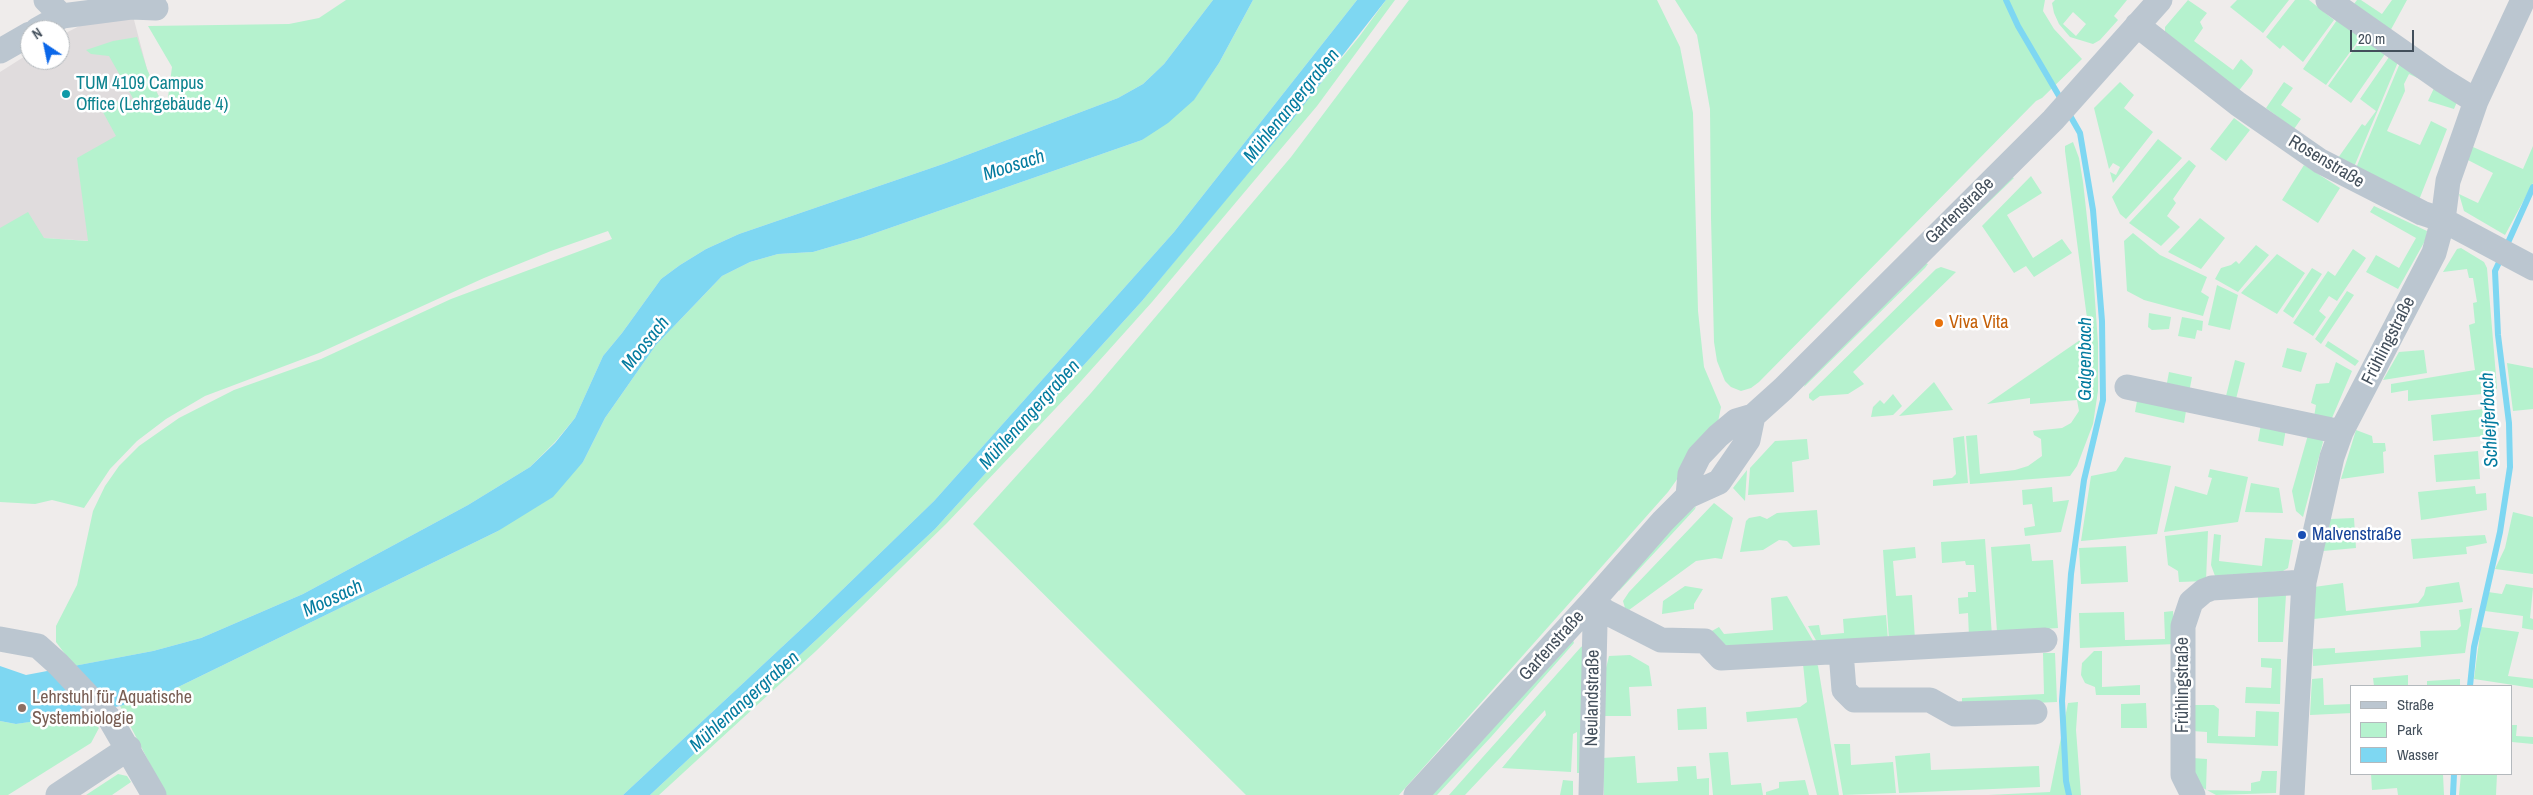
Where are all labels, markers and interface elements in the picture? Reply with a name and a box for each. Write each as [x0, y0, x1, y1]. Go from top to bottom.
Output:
north arrow [20, 20, 70, 70]
scale bar [2353, 20, 2417, 52]
text: N [29, 24, 46, 43]
text: 20 m [2358, 28, 2385, 49]
water label: Mühlenangergraben [1239, 45, 1345, 167]
place label: TUM 4109 Campus Office (Lehrgebäude 4) [76, 73, 228, 116]
marker: TUM 4109 Campus Office (Lehrgebäude 4) [60, 88, 72, 100]
street label: Rosenstraße [2284, 131, 2368, 193]
water label: Moosach [980, 145, 1048, 187]
street label: Gartenstraße [1921, 173, 1999, 249]
street label: Frühlingstraße [2358, 293, 2420, 389]
water label: Moosach [617, 312, 675, 376]
place label: Viva Vita [1949, 312, 2008, 334]
marker: Viva Vita [1933, 317, 1945, 329]
water label: Galgenbach [2075, 317, 2097, 401]
water label: Mühlenangergraben [975, 356, 1085, 474]
water label: Schleiferbach [2476, 372, 2504, 468]
place label: Malvenstraße [2312, 524, 2401, 546]
marker: Malvenstraße [2296, 529, 2308, 541]
water label: Moosach [300, 575, 366, 623]
street label: Gartenstraße [1515, 606, 1589, 686]
street label: Frühlingstraße [2172, 637, 2194, 733]
water label: Mühlenangergraben [686, 647, 804, 757]
street label: Neulandstraße [1581, 649, 1605, 747]
legend [2350, 685, 2513, 775]
place label: Lehrstuhl für Aquatische Systembiologie [32, 687, 192, 730]
text: Straße [2397, 694, 2434, 715]
marker: Lehrstuhl für Aquatische Systembiologie [16, 702, 28, 714]
text: Park [2397, 719, 2422, 740]
text: Wasser [2397, 744, 2438, 765]

